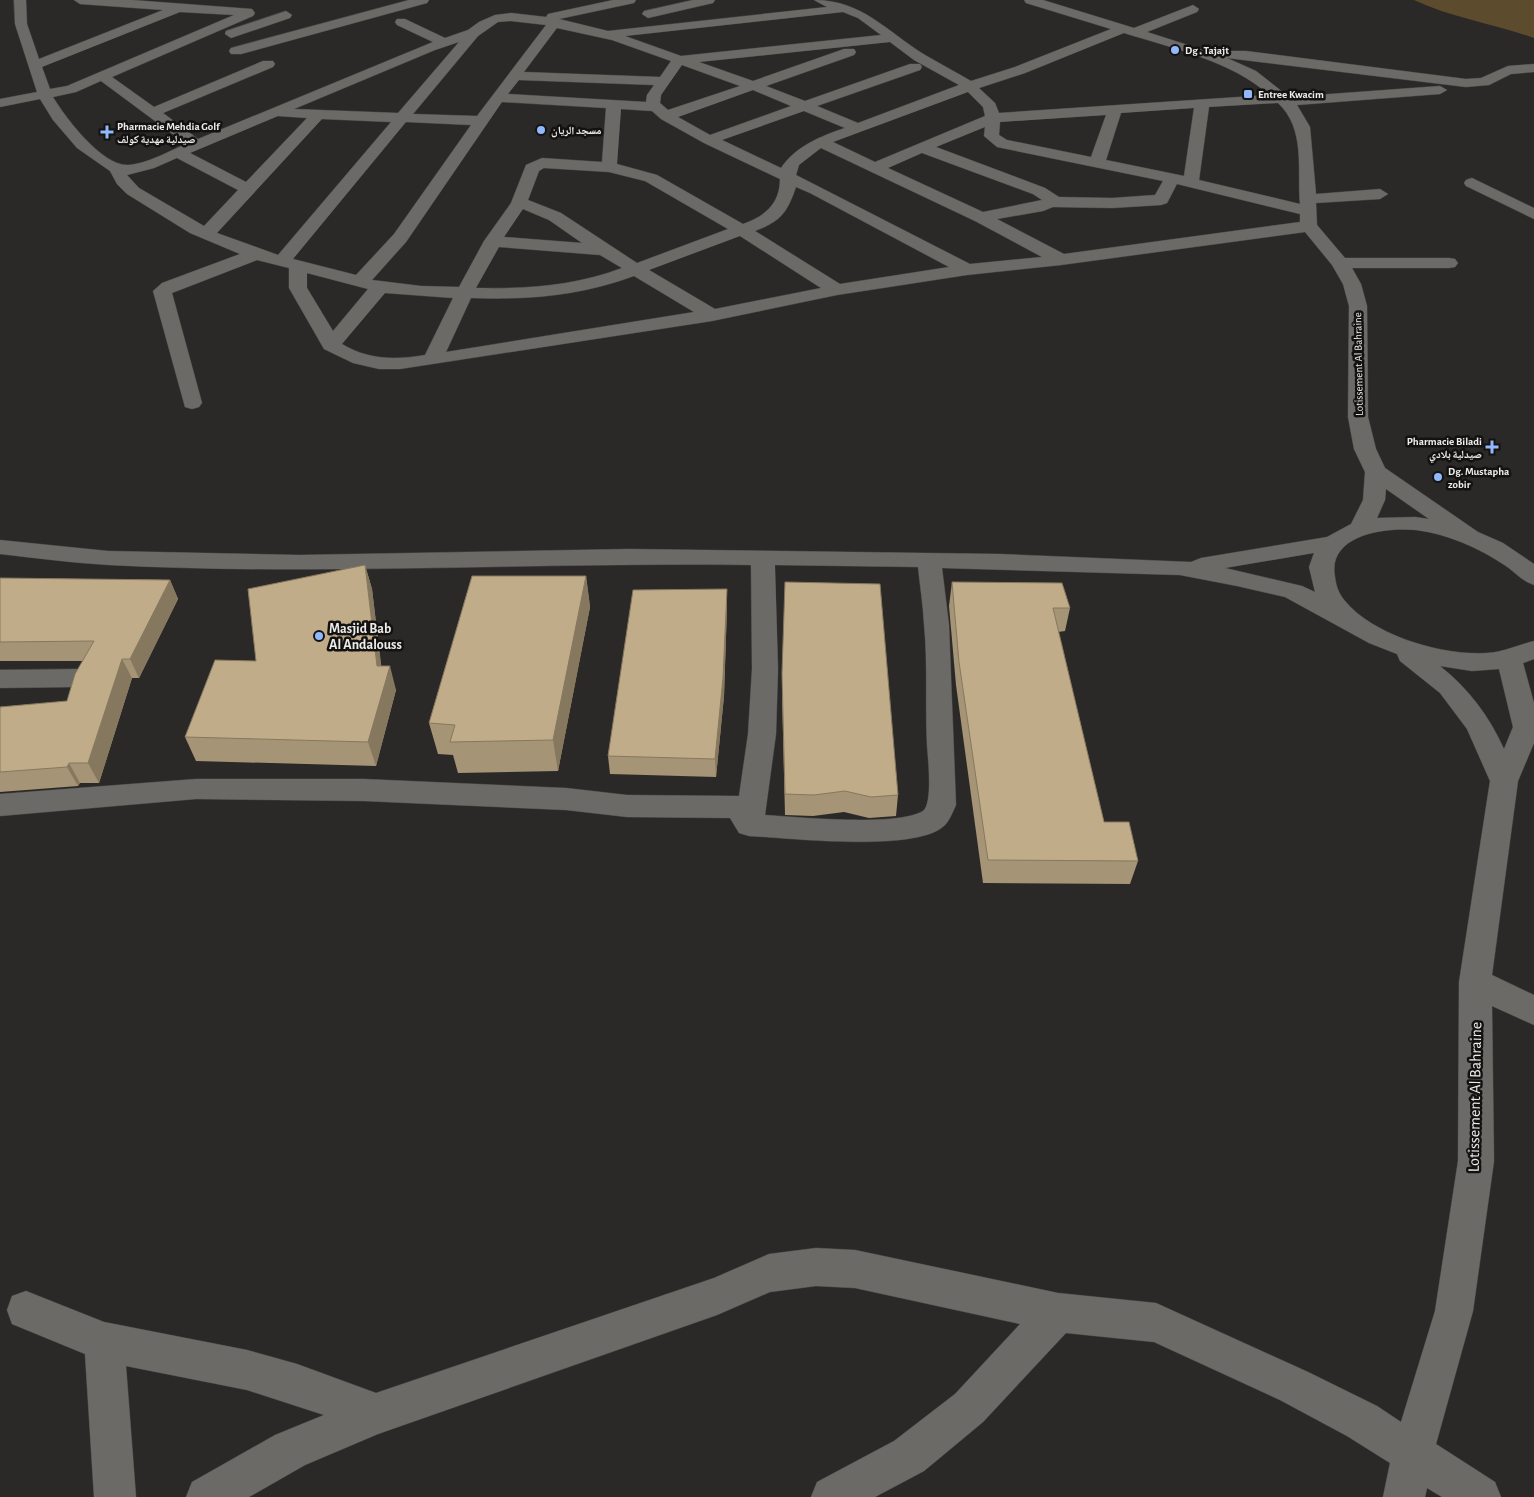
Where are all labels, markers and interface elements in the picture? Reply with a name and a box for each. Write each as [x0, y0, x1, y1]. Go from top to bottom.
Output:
marker: Dg . Tajajt [1169, 44, 1181, 56]
place label: Dg . Tajajt [1185, 45, 1229, 56]
marker: Entree Kwacim [1242, 88, 1254, 100]
place label: Entree Kwacim [1258, 89, 1324, 100]
place label: Pharmacie Mehdia Golf صيدلية مهدية كولف [117, 121, 221, 146]
marker: مسجد الريان [535, 124, 547, 136]
place label: مسجد الريان [551, 125, 602, 138]
marker: Pharmacie Mehdia Golf صيدلية مهدية كولف [101, 126, 113, 138]
street label: Lotissement Al Bahraine [1352, 312, 1365, 416]
place label: Pharmacie Biladi صيدلية بلادي [1407, 436, 1482, 463]
marker: Pharmacie Biladi صيدلية بلادي [1486, 441, 1498, 453]
place label: Dg. Mustapha zobir [1448, 466, 1510, 490]
marker: Dg. Mustapha zobir [1432, 471, 1444, 483]
place label: Masjid Bab Al Andalouss [329, 622, 402, 652]
marker: Masjid Bab Al Andalouss [313, 630, 325, 642]
street label: Lotissement Al Bahraine [1466, 1022, 1484, 1172]

